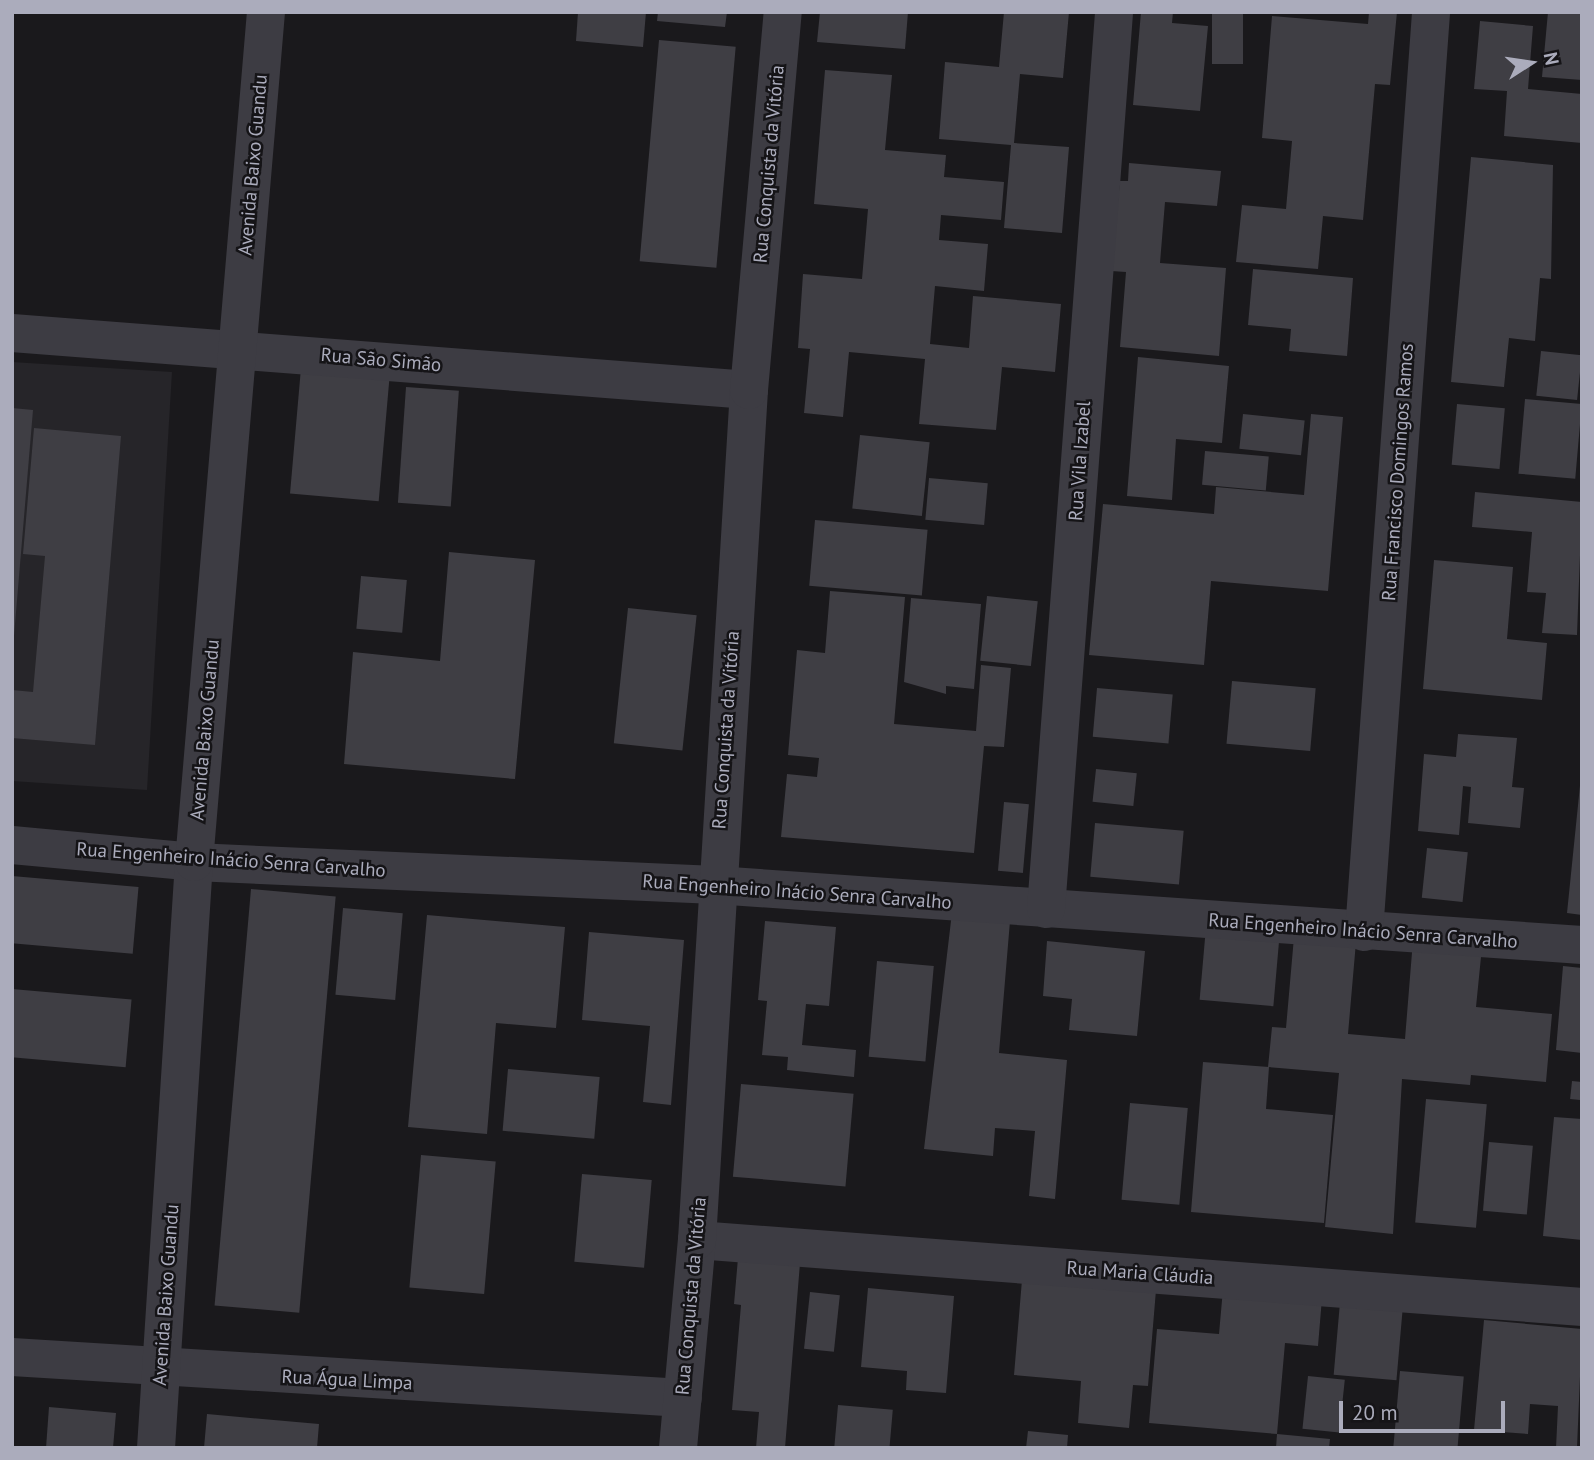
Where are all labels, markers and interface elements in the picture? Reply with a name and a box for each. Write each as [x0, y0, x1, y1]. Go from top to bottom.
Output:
north arrow [1496, 28, 1566, 98]
text: N [1539, 50, 1565, 67]
street label: Rua Conquista da Vitória [749, 64, 789, 264]
street label: Avenida Baixo Guandu [234, 74, 272, 256]
street label: Rua Francisco Domingos Ramos [1378, 342, 1418, 602]
street label: Rua São Simão [320, 343, 442, 377]
street label: Rua Vila Izabel [1064, 400, 1096, 522]
street label: Rua Conquista da Vitória [708, 630, 744, 830]
street label: Avenida Baixo Guandu [186, 639, 224, 821]
street label: Rua Engenheiro Inácio Senra Carvalho [76, 838, 386, 882]
street label: Rua Engenheiro Inácio Senra Carvalho [642, 870, 952, 914]
street label: Rua Engenheiro Inácio Senra Carvalho [1208, 909, 1518, 953]
street label: Rua Conquista da Vitória [671, 1196, 711, 1396]
street label: Avenida Baixo Guandu [148, 1204, 184, 1386]
street label: Rua Maria Cláudia [1066, 1256, 1214, 1290]
street label: Rua Água Limpa [281, 1365, 413, 1395]
scale bar [1342, 1386, 1508, 1430]
text: 20 m [1352, 1399, 1398, 1426]

